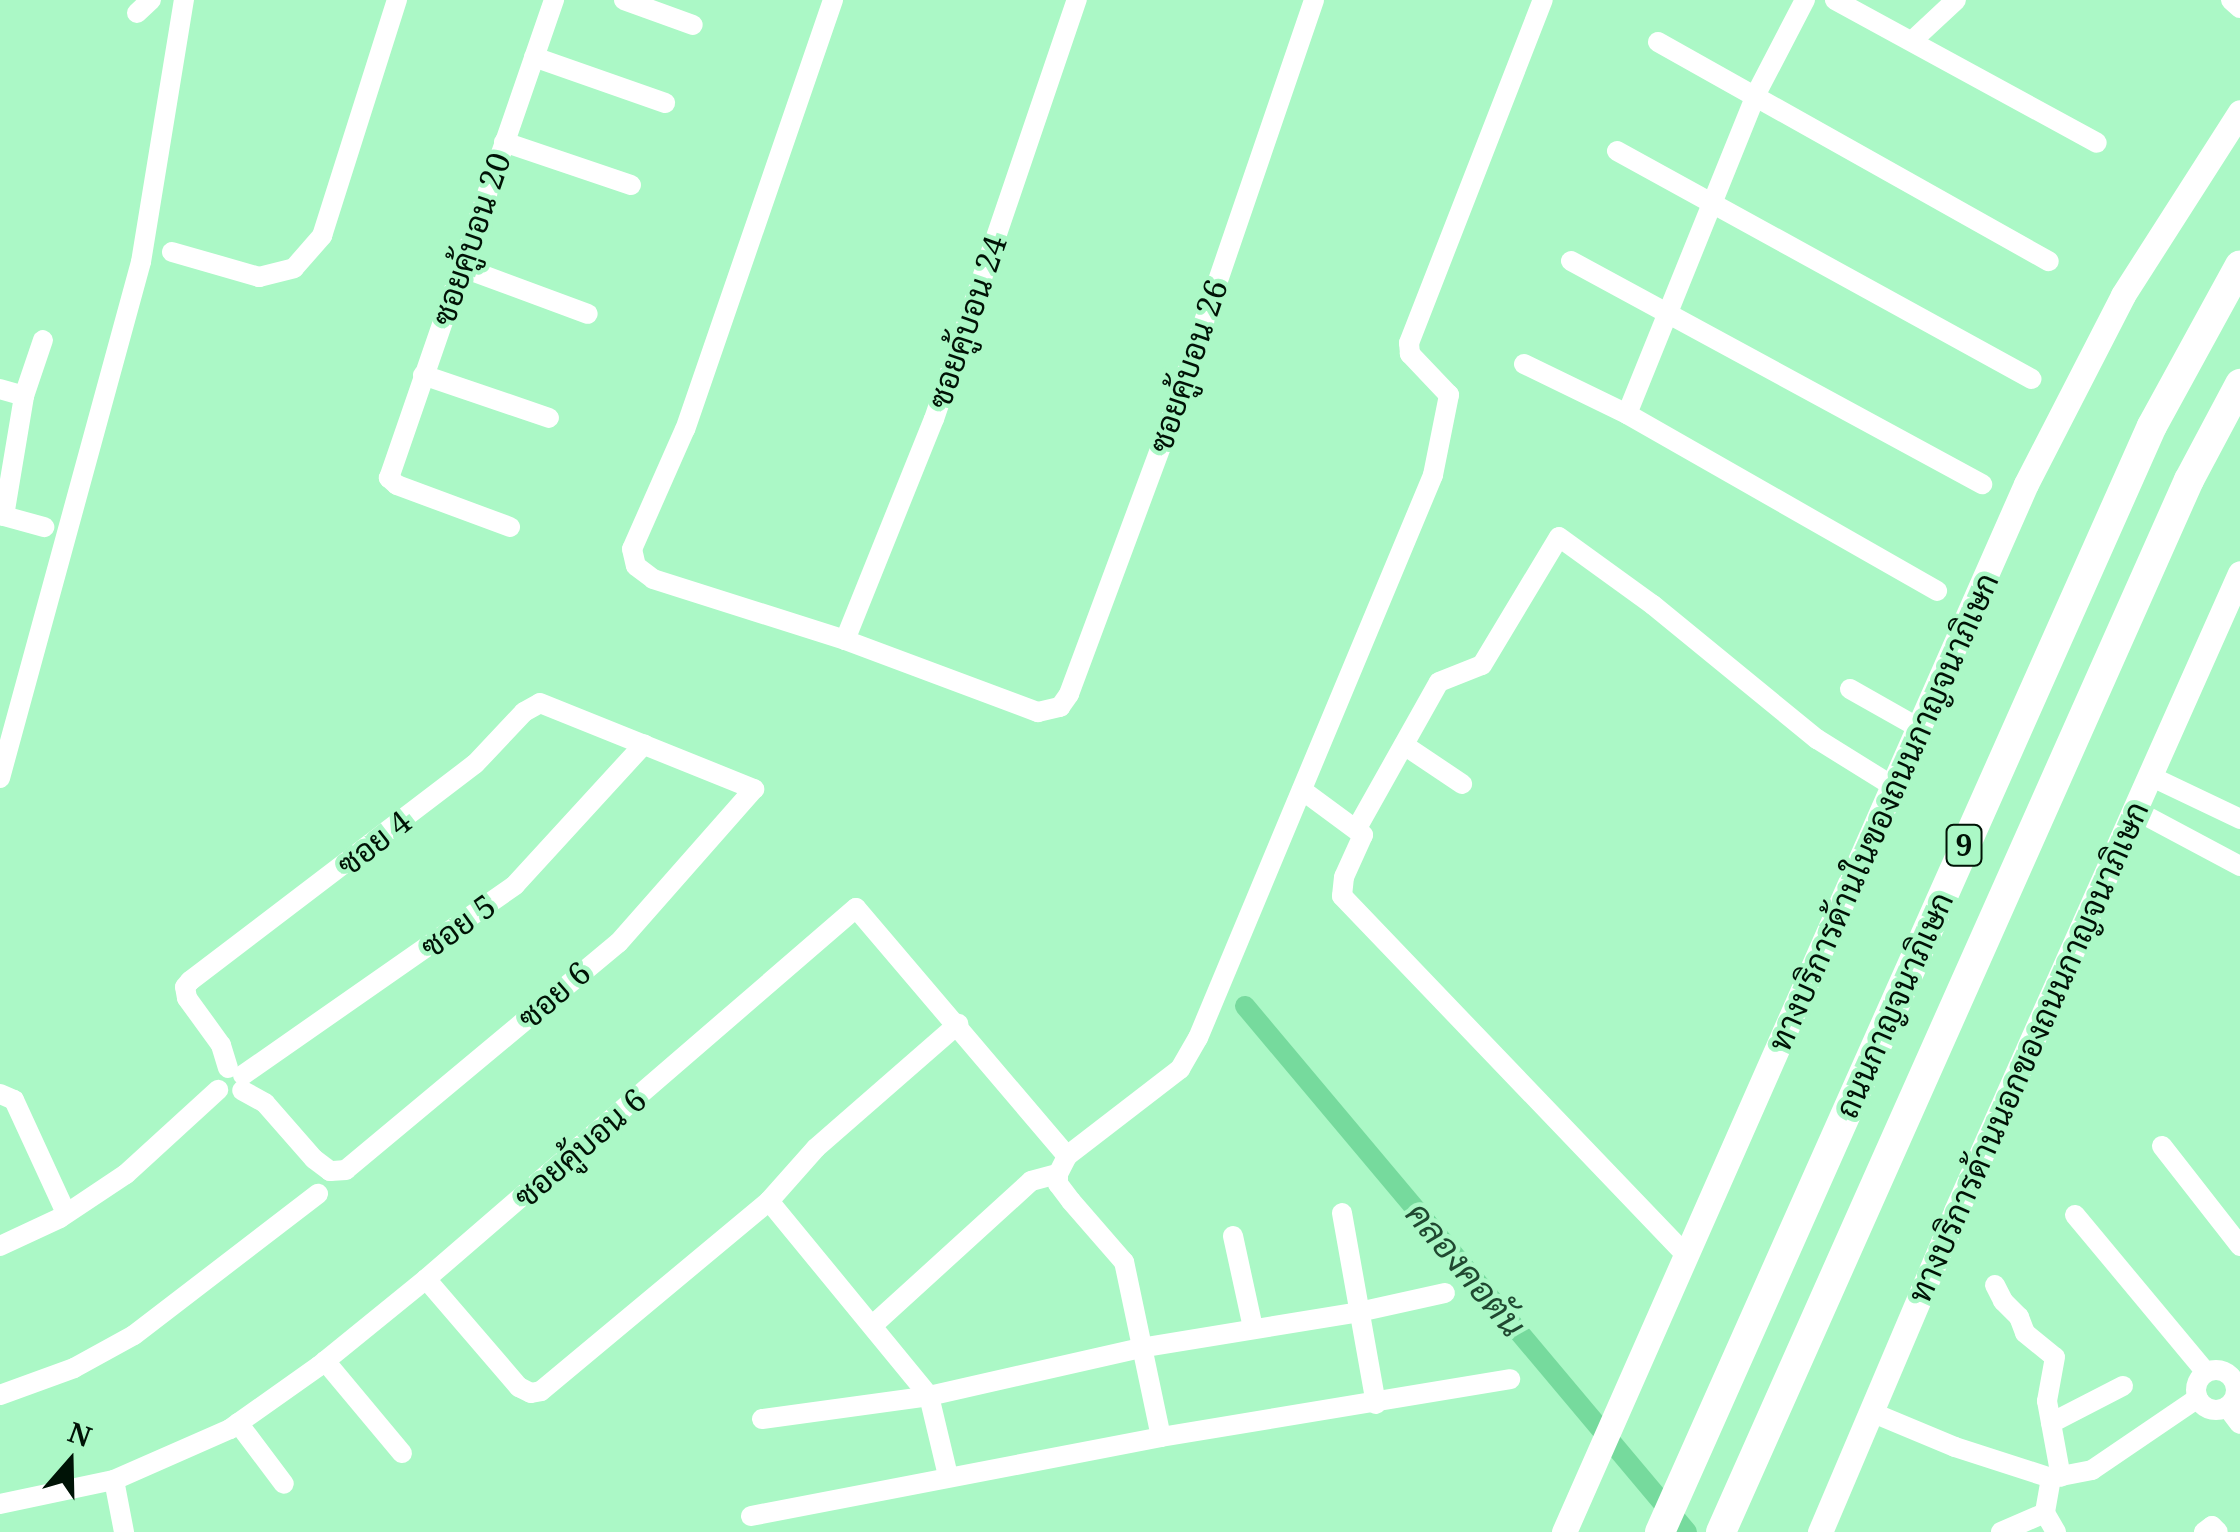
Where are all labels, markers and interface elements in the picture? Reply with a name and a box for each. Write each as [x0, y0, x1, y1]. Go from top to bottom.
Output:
street label: ซอยคู้บอน 20 [424, 148, 518, 330]
street label: ซอยคู้บอน 24 [920, 231, 1014, 413]
street label: ซอยคู้บอน 26 [1141, 275, 1235, 457]
street label: ทางบริการด้านในของถนนกาญจนาภิเษก [1760, 567, 2006, 1057]
street label: ทางบริการด้านนอกของถนนกาญจนาภิเษก [1900, 795, 2156, 1309]
street label: ซอย 4 [329, 802, 419, 884]
road number: 9 [1944, 820, 1984, 870]
street label: ซอย 5 [413, 886, 503, 966]
street label: ถนนกาญจนาภิเษก [1827, 886, 1961, 1124]
street label: ซอย 6 [510, 953, 598, 1037]
street label: ซอยคู้บอน 6 [506, 1080, 654, 1216]
water label: คลองคอตัน [1398, 1193, 1534, 1345]
north arrow [20, 1412, 120, 1512]
text: N [63, 1412, 97, 1455]

